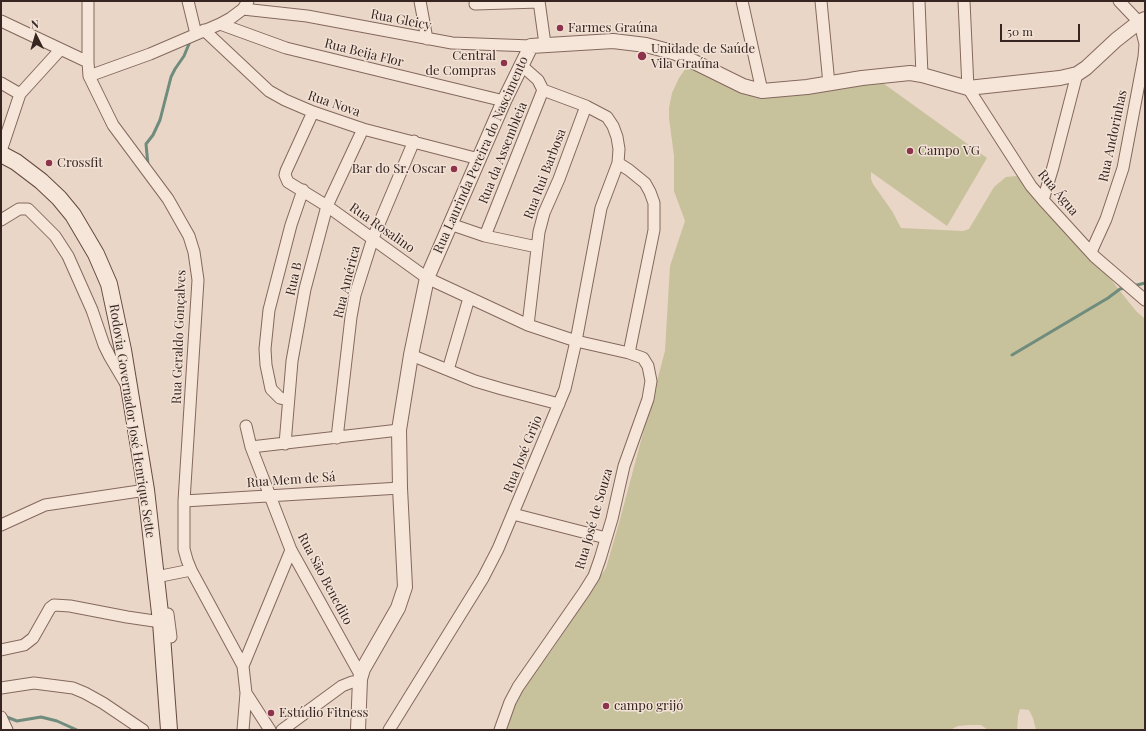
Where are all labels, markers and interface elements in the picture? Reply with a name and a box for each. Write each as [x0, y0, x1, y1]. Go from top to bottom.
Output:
street label: Rua Gleicy [369, 6, 433, 34]
north arrow [16, 16, 56, 56]
text: N [30, 16, 40, 31]
scale bar [1002, 16, 1082, 42]
place label: Farmes Graúna [568, 20, 658, 36]
marker: Farmes Graúna [555, 23, 565, 33]
text: 50 m [1007, 23, 1033, 39]
street label: Rua Beija Flor [323, 36, 405, 70]
place label: Unidade de Saúde Vila Graúna [651, 41, 755, 72]
place label: Central de Compras [425, 48, 496, 79]
marker: Unidade de Saúde Vila Graúna [636, 50, 648, 62]
street label: Rua Laurinda Pereira do Nascimento [430, 54, 532, 256]
marker: Central de Compras [499, 58, 509, 68]
street label: Rua Nova [306, 88, 362, 120]
street label: Rua Andorinhas [1096, 89, 1130, 183]
street label: Rua da Assembleia [475, 100, 531, 206]
street label: Rua Rui Barbosa [521, 127, 569, 221]
place label: Campo VG [918, 143, 980, 159]
marker: Campo VG [905, 146, 915, 156]
place label: Crossfit [57, 155, 103, 171]
marker: Crossfit [44, 158, 54, 168]
place label: Bar do Sr. Oscar [352, 161, 446, 177]
marker: Bar do Sr. Oscar [449, 164, 459, 174]
street label: Rua Água [1034, 167, 1082, 219]
street label: Rua Rosalino [346, 200, 418, 256]
street label: Rua América [330, 244, 364, 320]
street label: Rua B [283, 261, 305, 297]
street label: Rua Geraldo Gonçalves [169, 270, 189, 404]
street label: Rodovia Governador José Henrique Sette [106, 303, 158, 539]
street label: Rua José Grijo [500, 413, 546, 495]
street label: Rua José de Souza [572, 467, 616, 571]
street label: Rua Mem de Sá [246, 469, 336, 491]
street label: Rua São Benedito [294, 530, 356, 628]
place label: campo grijó [614, 698, 683, 714]
marker: campo grijó [601, 701, 611, 711]
place label: Estúdio Fitness [279, 705, 368, 721]
marker: Estúdio Fitness [266, 708, 276, 718]

